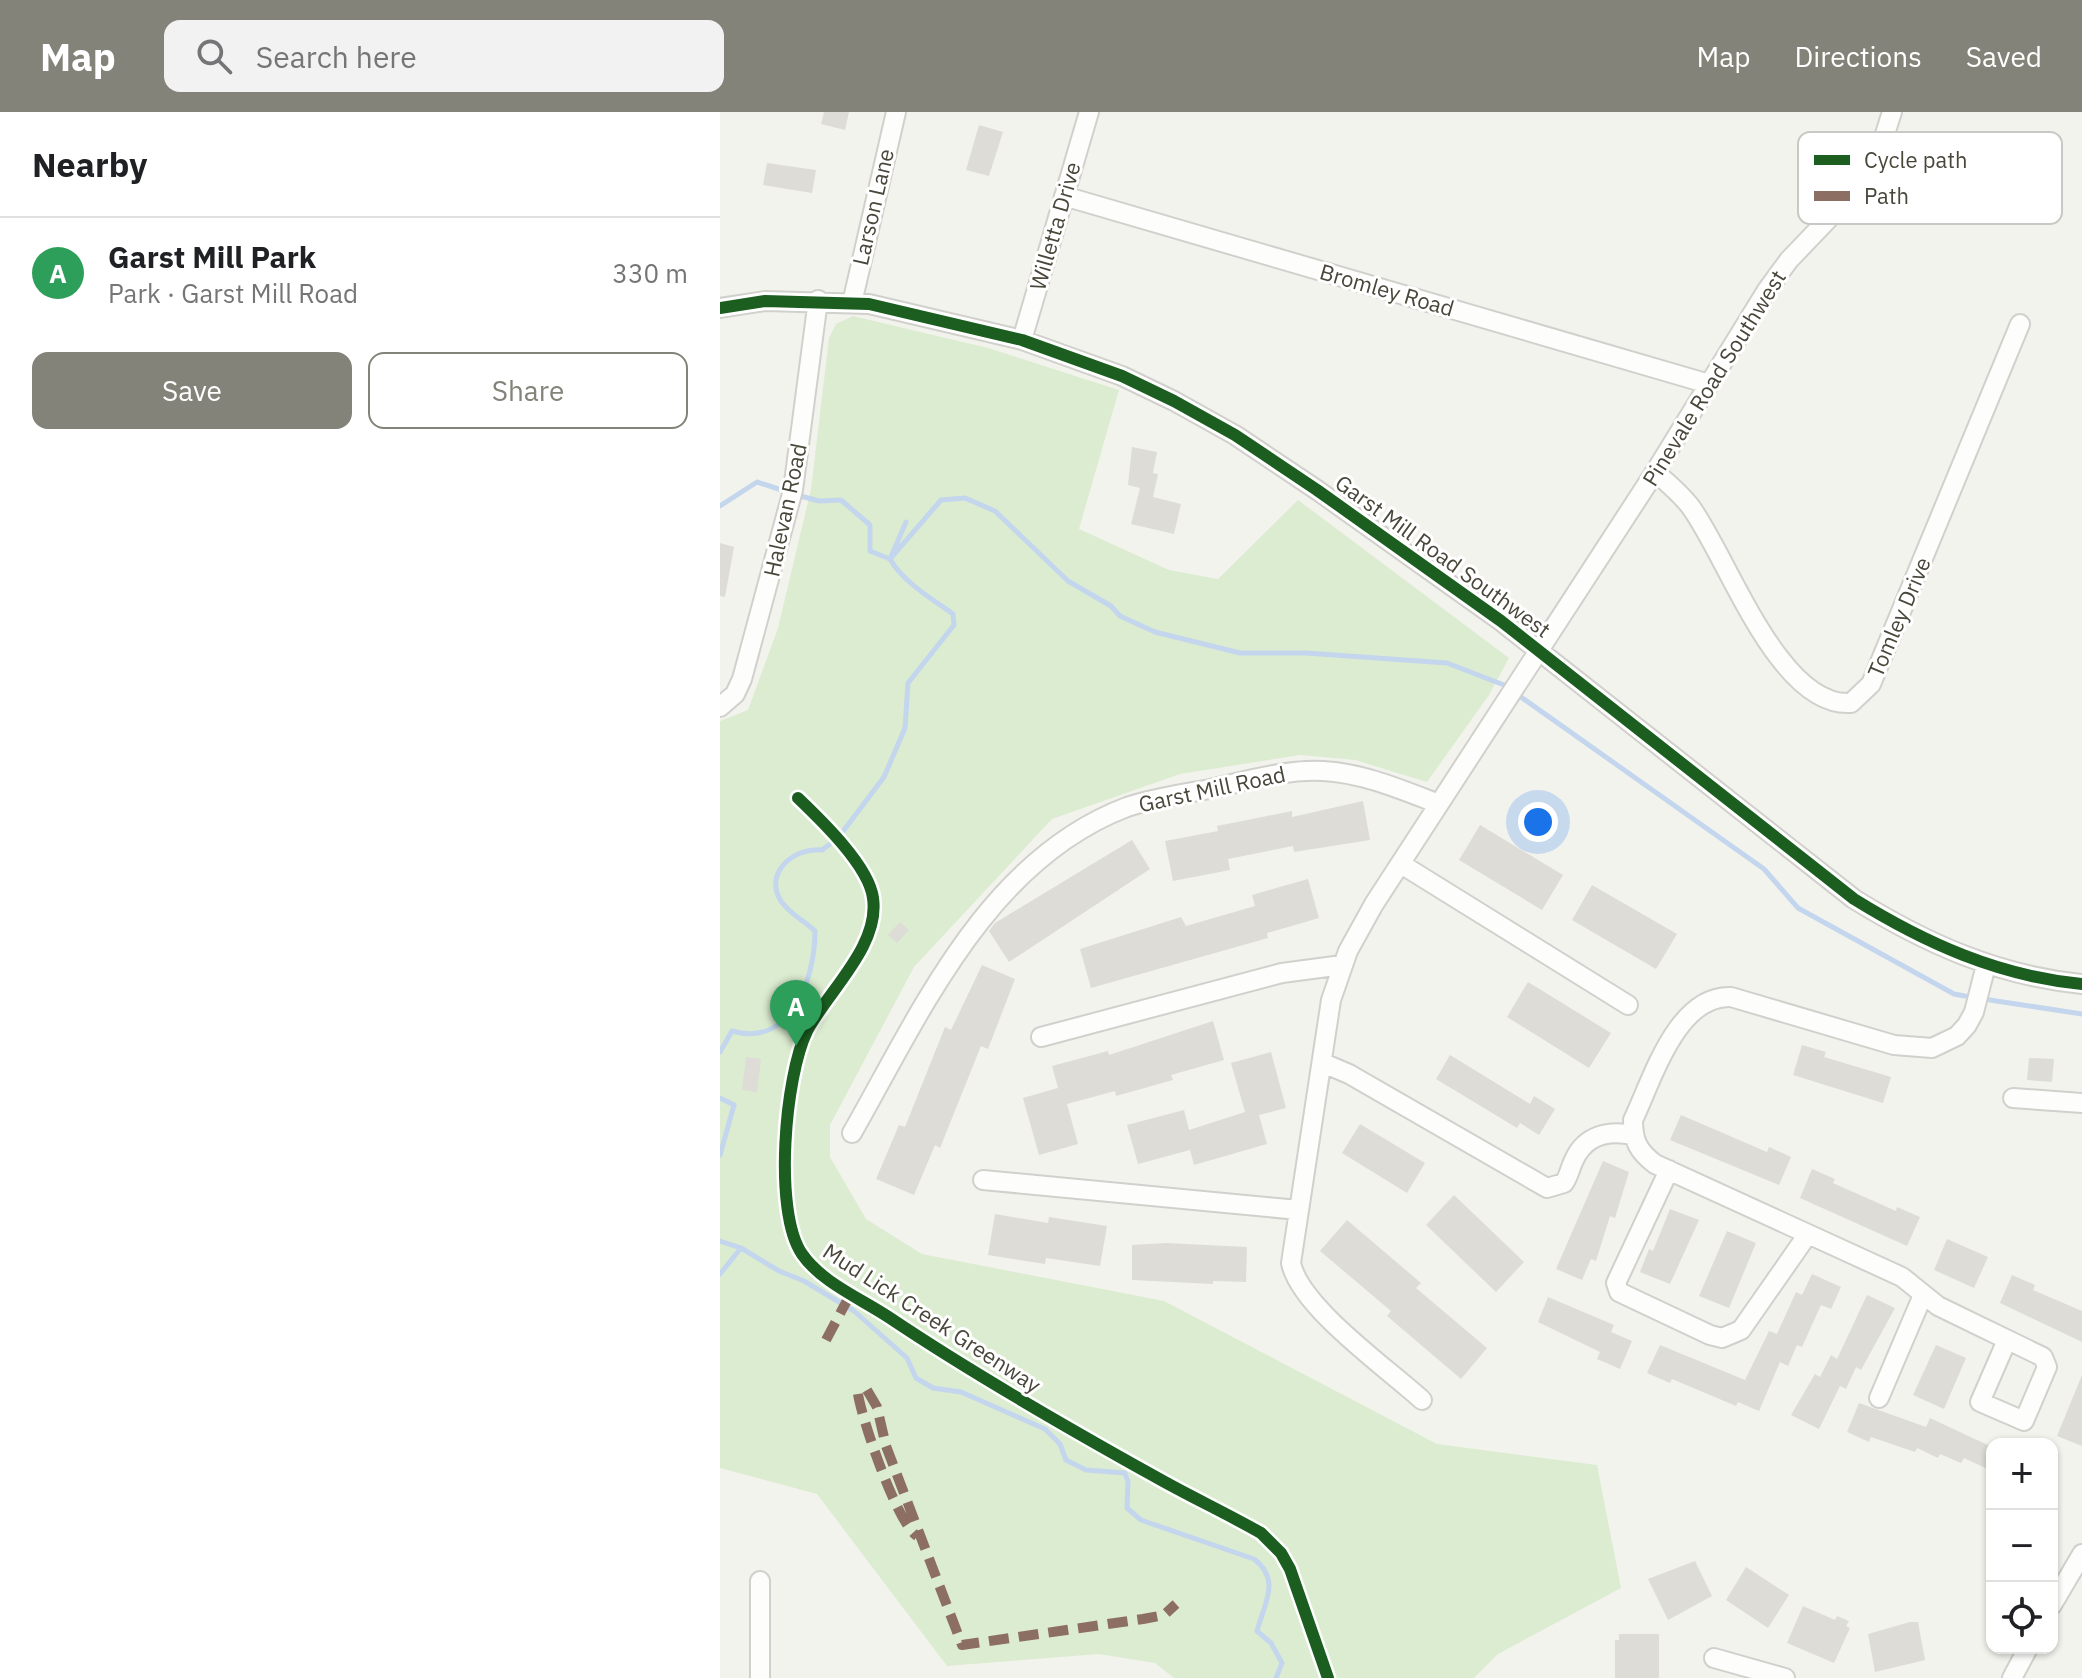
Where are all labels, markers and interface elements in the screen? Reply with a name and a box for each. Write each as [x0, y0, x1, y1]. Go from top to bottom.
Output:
search box [164, 20, 724, 92]
text: Map [40, 32, 116, 81]
icon: search [192, 34, 236, 78]
text: Search here [256, 37, 417, 76]
text: Map [1696, 38, 1750, 75]
text: Directions [1794, 38, 1922, 75]
text: Saved [1966, 38, 2042, 75]
legend [1798, 132, 2062, 224]
text: Nearby [32, 142, 147, 186]
text: Cycle path [1864, 145, 1968, 174]
street label: Larson Lane [845, 146, 900, 268]
street label: Willetta Drive [1022, 158, 1087, 293]
text: Path [1864, 181, 1909, 210]
text: Garst Mill Park [108, 237, 316, 276]
text: A [49, 256, 67, 290]
text: 330 m [612, 256, 688, 290]
street label: Bromley Road [1317, 256, 1458, 323]
street label: Pinevale Road Southwest [1635, 264, 1792, 491]
text: Park · Garst Mill Road [108, 276, 358, 310]
button: Save [32, 352, 352, 429]
button: Share [368, 352, 688, 429]
street label: Halevan Road [756, 440, 813, 579]
street label: Garst Mill Road Southwest [1330, 468, 1557, 644]
street label: Tomley Drive [1860, 552, 1937, 681]
street label: Garst Mill Road [1136, 759, 1288, 818]
your location [1518, 802, 1558, 842]
pin: A [770, 980, 822, 1046]
street label: Mud Lick Creek Greenway [818, 1236, 1047, 1399]
map controls [1986, 1438, 2058, 1654]
button: + [1986, 1438, 2058, 1510]
button: − [1986, 1510, 2058, 1582]
button: locate [1986, 1582, 2058, 1654]

